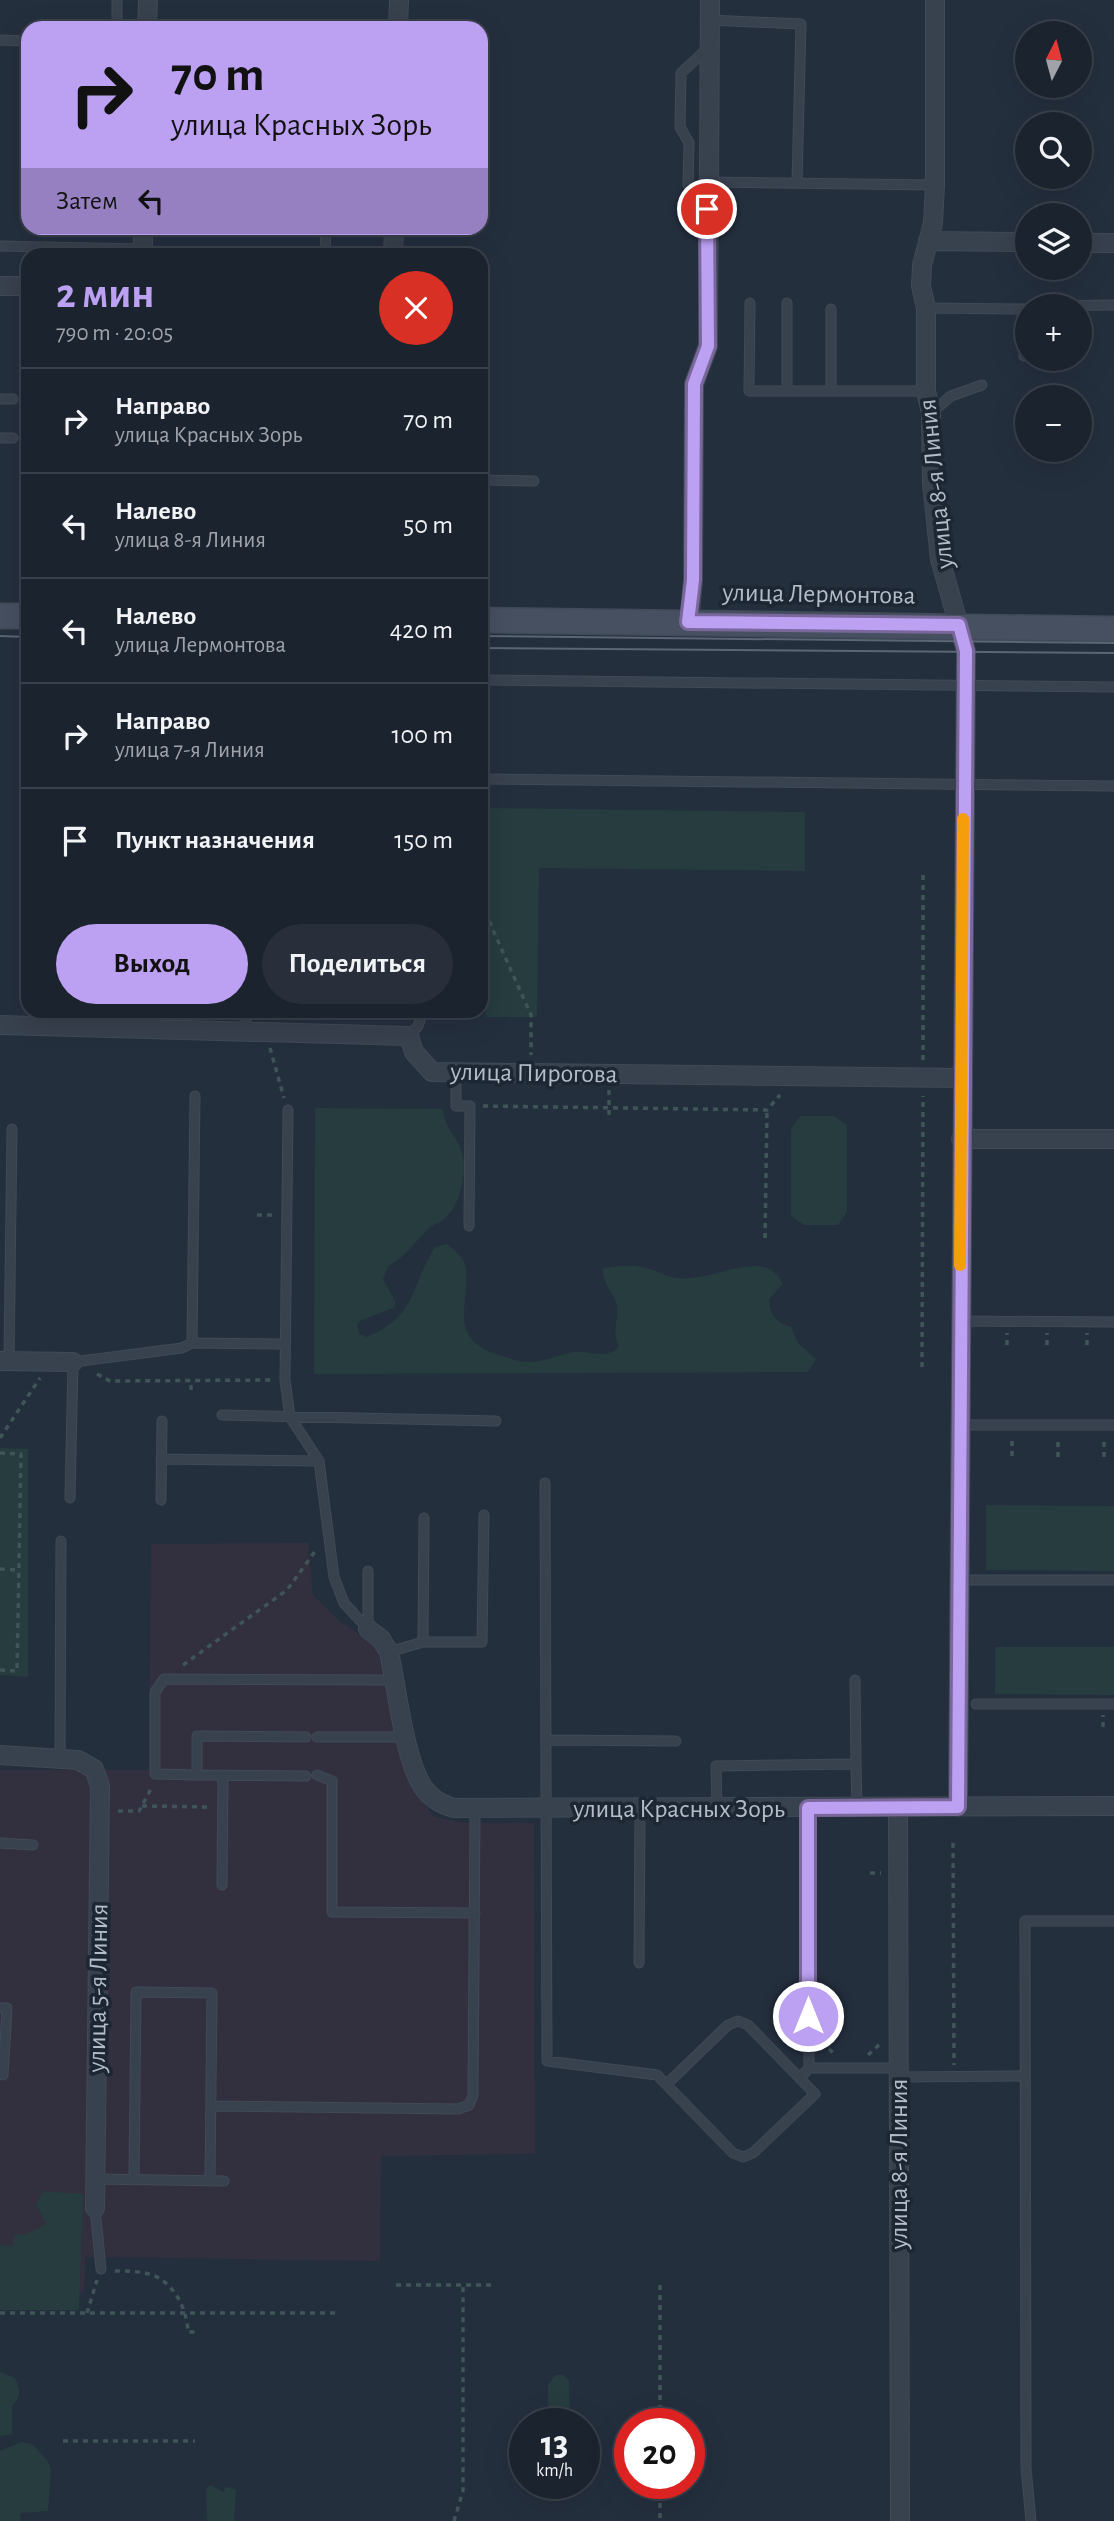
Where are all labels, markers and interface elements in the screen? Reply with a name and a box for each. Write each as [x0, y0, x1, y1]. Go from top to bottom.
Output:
north arrow [1015, 21, 1092, 98]
map controls [1015, 21, 1092, 462]
icon: right [56, 49, 147, 140]
text: 70 m [171, 51, 265, 100]
text: улица Красных Зорь [171, 109, 432, 141]
button: search [1015, 112, 1092, 189]
pin [677, 179, 737, 239]
icon: left [132, 182, 170, 220]
text: Затем [56, 188, 118, 214]
icon: arrive [688, 190, 726, 228]
button: layers [1015, 203, 1092, 280]
button: close [379, 271, 453, 345]
text: 2 мин [56, 273, 154, 315]
button: + [1015, 294, 1092, 371]
text: 790 m · 20:05 [56, 322, 173, 345]
button: − [1015, 385, 1092, 462]
text: Направо [115, 393, 210, 419]
street label: улица 8-я Линия [914, 398, 958, 571]
icon: right [56, 402, 94, 440]
text: 70 m [403, 407, 453, 433]
text: улица Красных Зорь [115, 424, 302, 447]
text: Налево [115, 498, 196, 524]
icon: left [56, 507, 94, 545]
text: 50 m [403, 512, 453, 538]
text: улица 8-я Линия [115, 529, 266, 552]
street label: улица Лермонтова [721, 579, 916, 609]
text: Налево [115, 603, 196, 629]
icon: left [56, 612, 94, 650]
text: 420 m [390, 617, 453, 643]
text: улица Лермонтова [115, 634, 286, 657]
text: Направо [115, 708, 210, 734]
icon: right [56, 717, 94, 755]
text: 100 m [392, 722, 453, 748]
text: улица 7-я Линия [115, 739, 265, 762]
icon: arrive [56, 822, 94, 860]
text: Пункт назначения [115, 827, 315, 853]
text: 150 m [394, 827, 453, 853]
button: Выход [56, 924, 248, 1004]
button: Поделиться [262, 924, 453, 1004]
street label: улица Пирогова [449, 1059, 618, 1087]
street label: улица Красных Зорь [572, 1796, 785, 1822]
street label: улица 5-я Линия [84, 1903, 112, 2074]
position arrow [771, 1979, 845, 2053]
street label: улица 8-я Линия [886, 2079, 912, 2250]
speed limit sign: 20 [614, 2408, 705, 2499]
text: 13 [541, 2427, 568, 2462]
text: km/h [536, 2462, 573, 2480]

